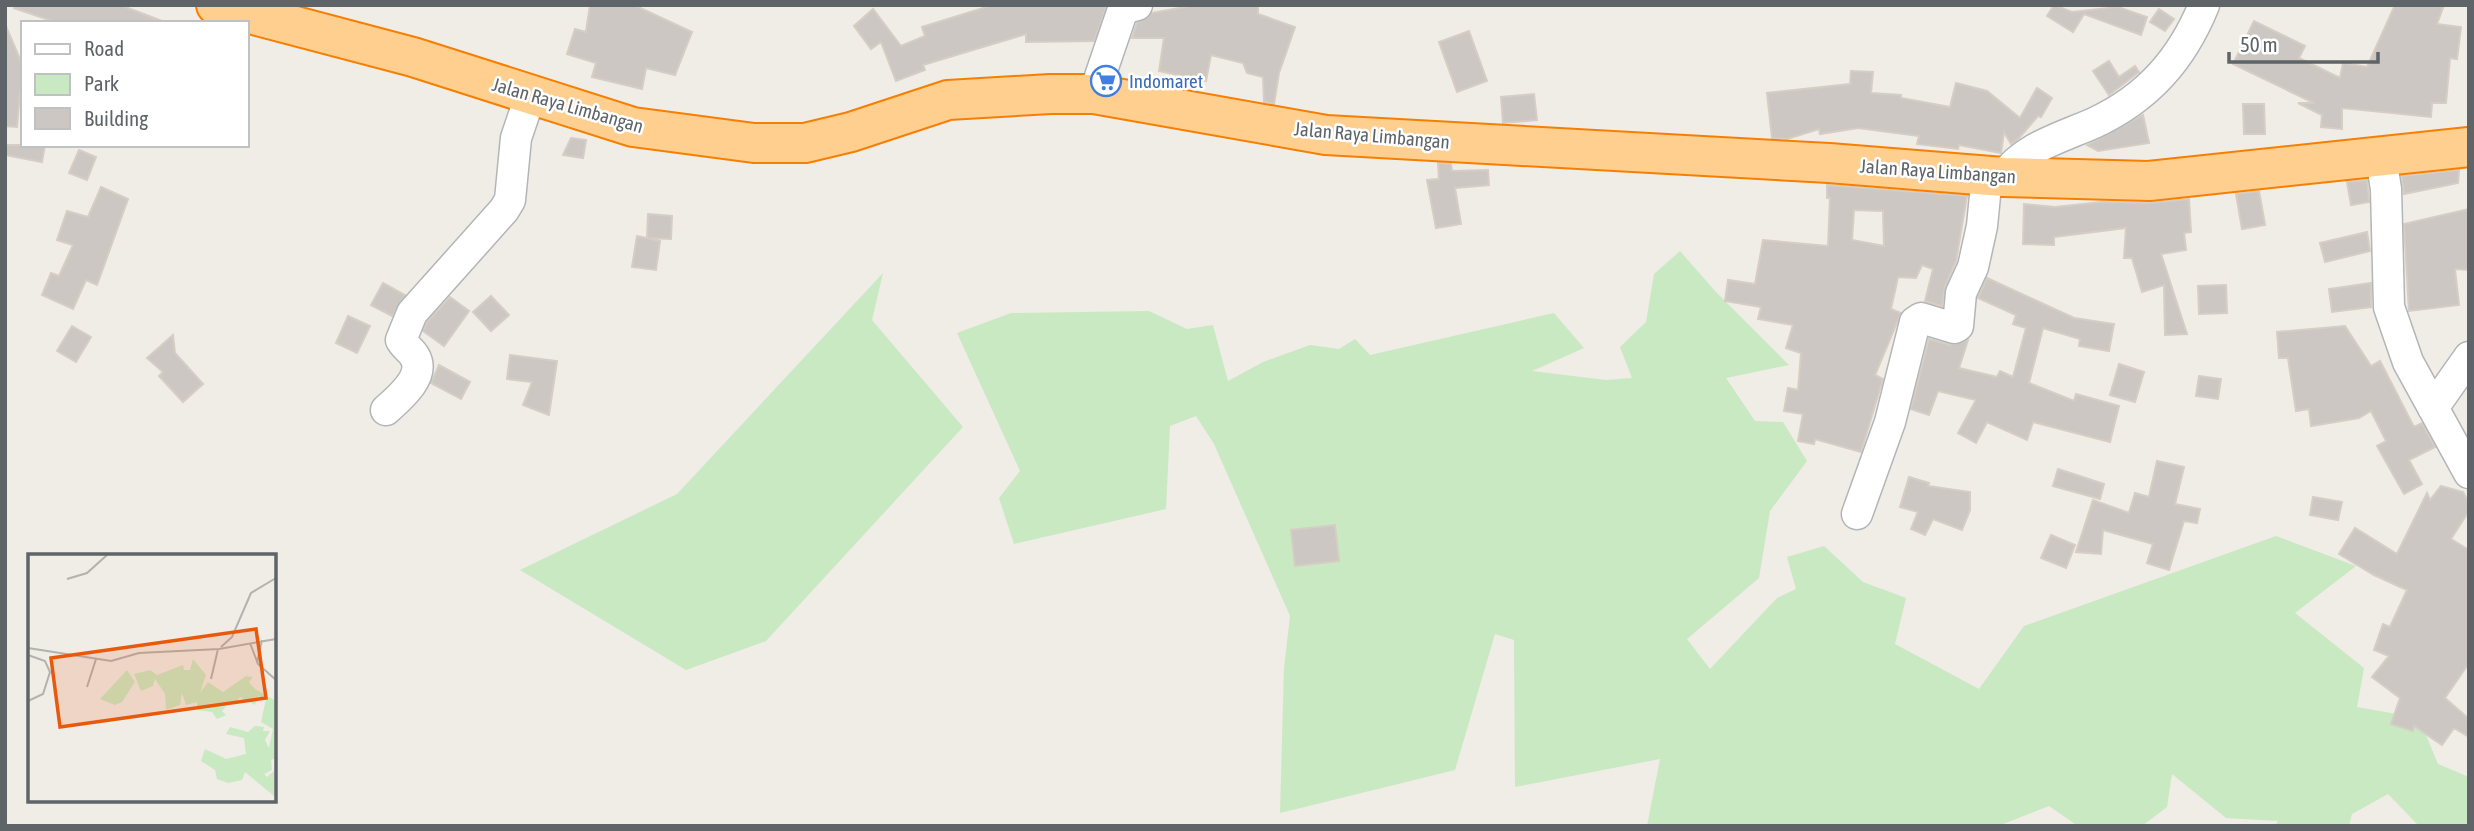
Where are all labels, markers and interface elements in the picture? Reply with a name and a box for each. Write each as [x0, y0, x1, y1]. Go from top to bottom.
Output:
legend [21, 21, 248, 147]
scale bar [2229, 21, 2378, 65]
text: 50 m [2240, 32, 2278, 56]
text: Road [84, 36, 124, 60]
supermarket icon: Indomaret [1089, 64, 1123, 98]
place label: Indomaret [1129, 70, 1203, 92]
text: Park [84, 71, 119, 95]
street label: Jalan Raya Limbangan [490, 73, 646, 137]
text: Building [84, 106, 148, 130]
street label: Jalan Raya Limbangan [1293, 117, 1451, 153]
street label: Jalan Raya Limbangan [1859, 155, 2017, 187]
inset map [28, 554, 276, 803]

